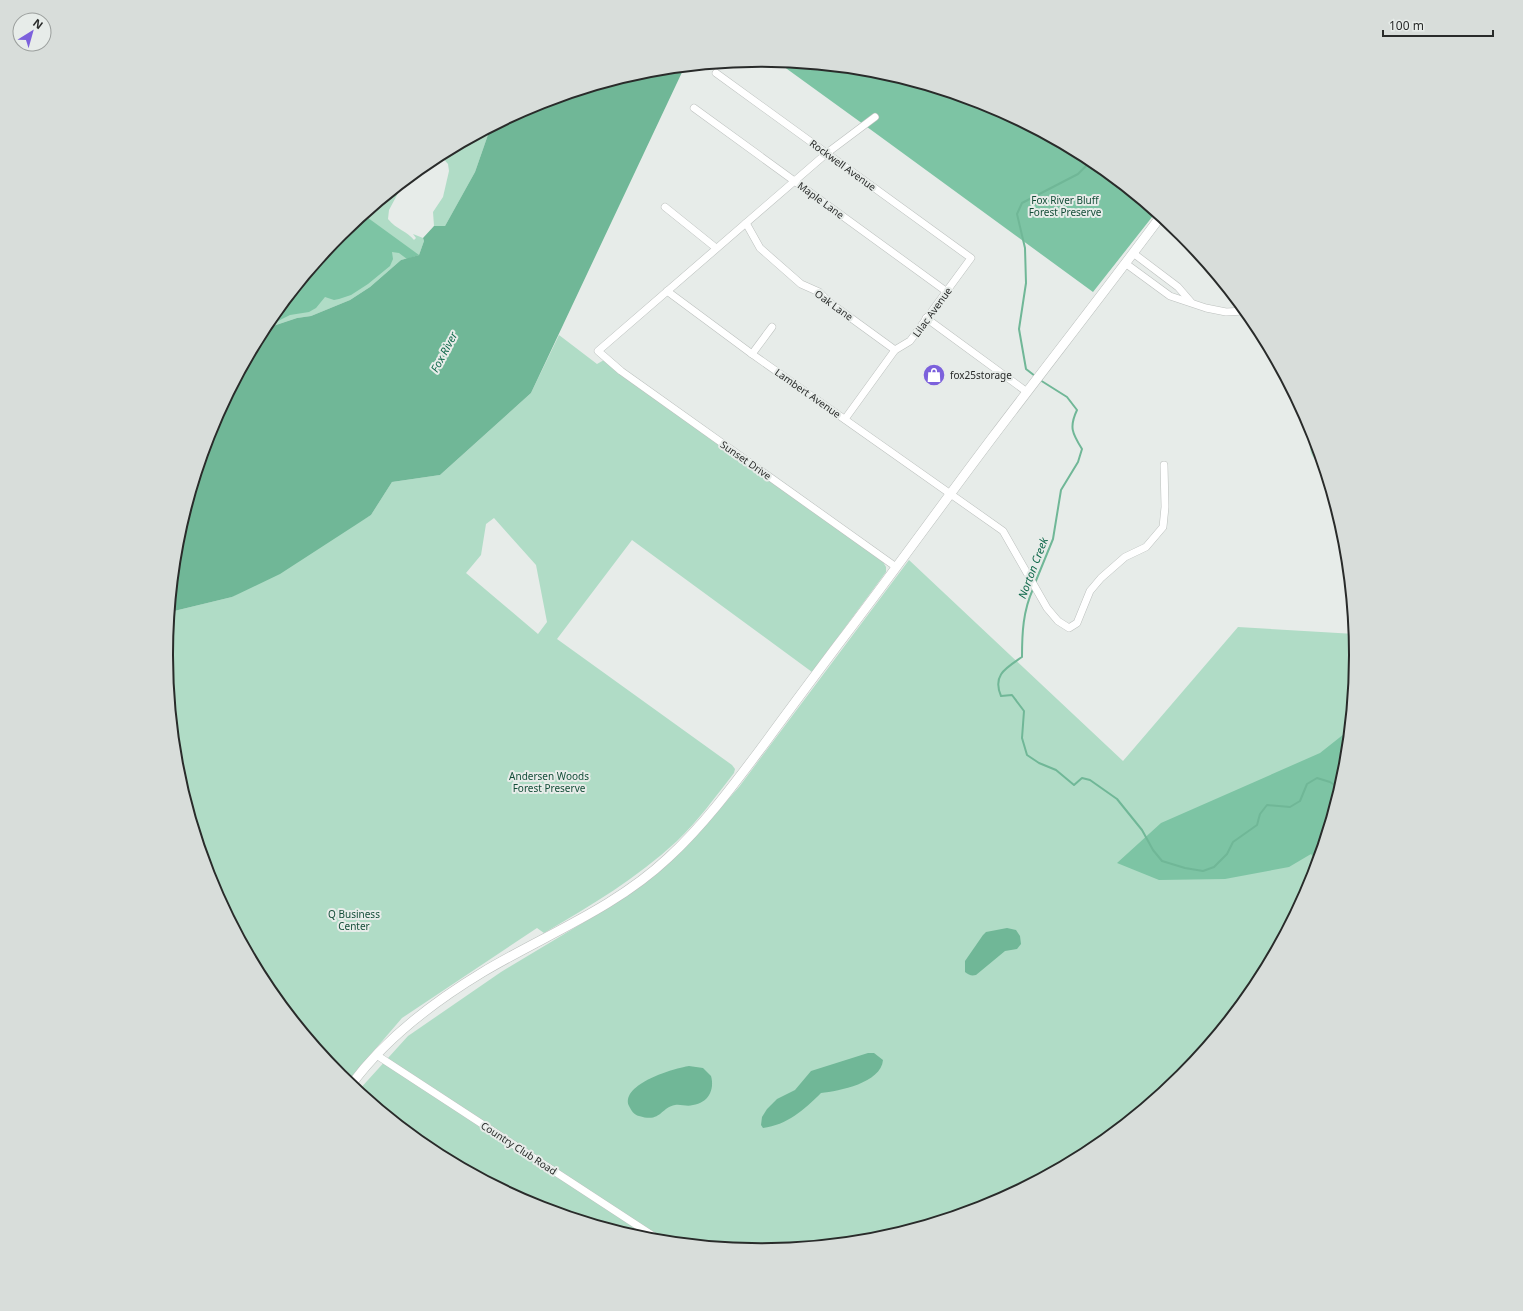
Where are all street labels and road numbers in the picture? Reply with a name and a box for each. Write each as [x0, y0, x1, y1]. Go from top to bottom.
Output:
street label: Rockwell Avenue [807, 136, 879, 194]
street label: Maple Lane [795, 178, 847, 222]
street label: Lilac Avenue [909, 284, 955, 340]
street label: Oak Lane [812, 286, 856, 324]
street label: Lambert Avenue [772, 365, 844, 421]
street label: Sunset Drive [718, 437, 775, 483]
street label: Country Club Road [478, 1118, 560, 1178]

